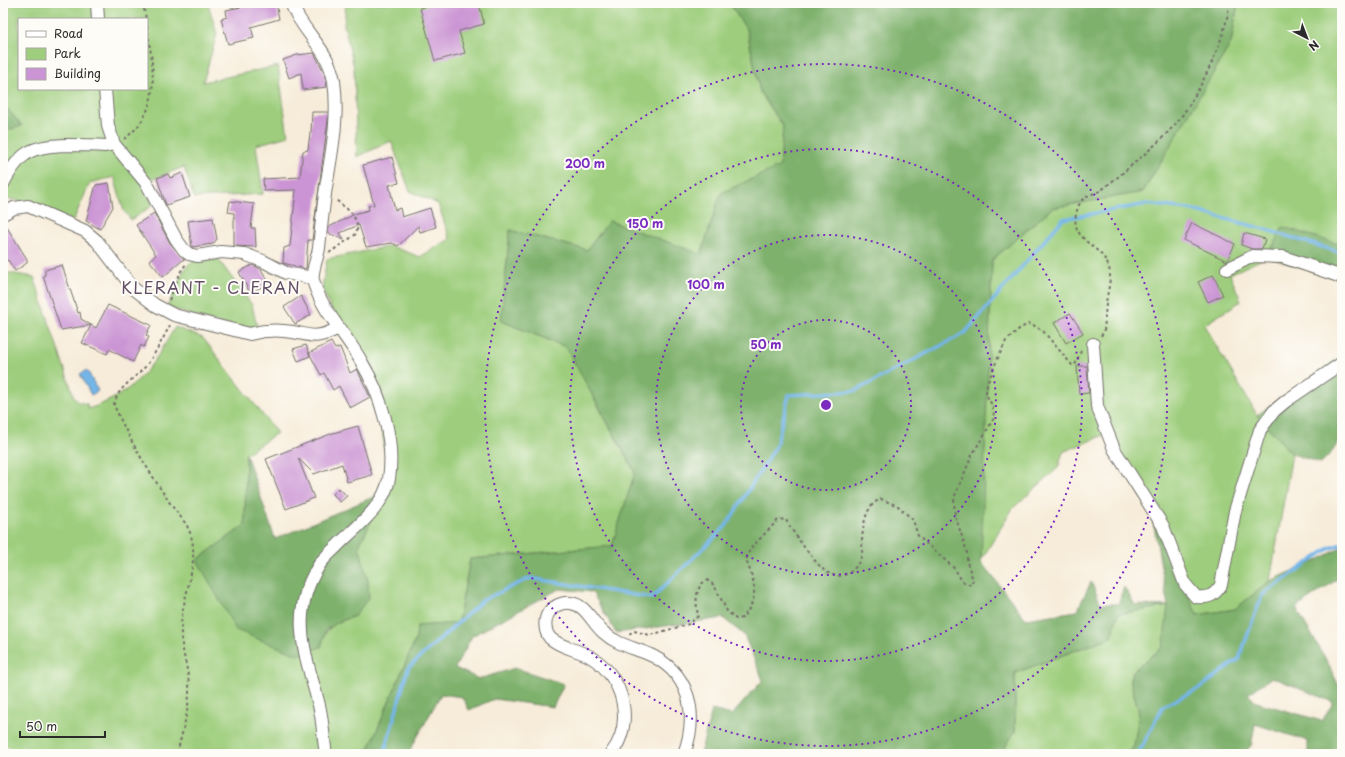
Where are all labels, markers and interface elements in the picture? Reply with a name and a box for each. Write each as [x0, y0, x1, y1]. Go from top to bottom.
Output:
legend [18, 18, 148, 90]
north arrow [1287, 18, 1327, 58]
text: Road [54, 24, 83, 42]
text: N [1305, 37, 1323, 55]
text: Park [54, 44, 81, 62]
text: Building [54, 64, 101, 82]
text: 200 m [565, 154, 605, 172]
text: 150 m [627, 214, 663, 232]
district label: KLERANT - CLERAN [121, 275, 301, 299]
text: 100 m [687, 275, 725, 293]
text: 50 m [750, 335, 782, 353]
centre of rings [819, 398, 833, 412]
scale bar [20, 713, 105, 739]
text: 50 m [26, 717, 57, 735]

